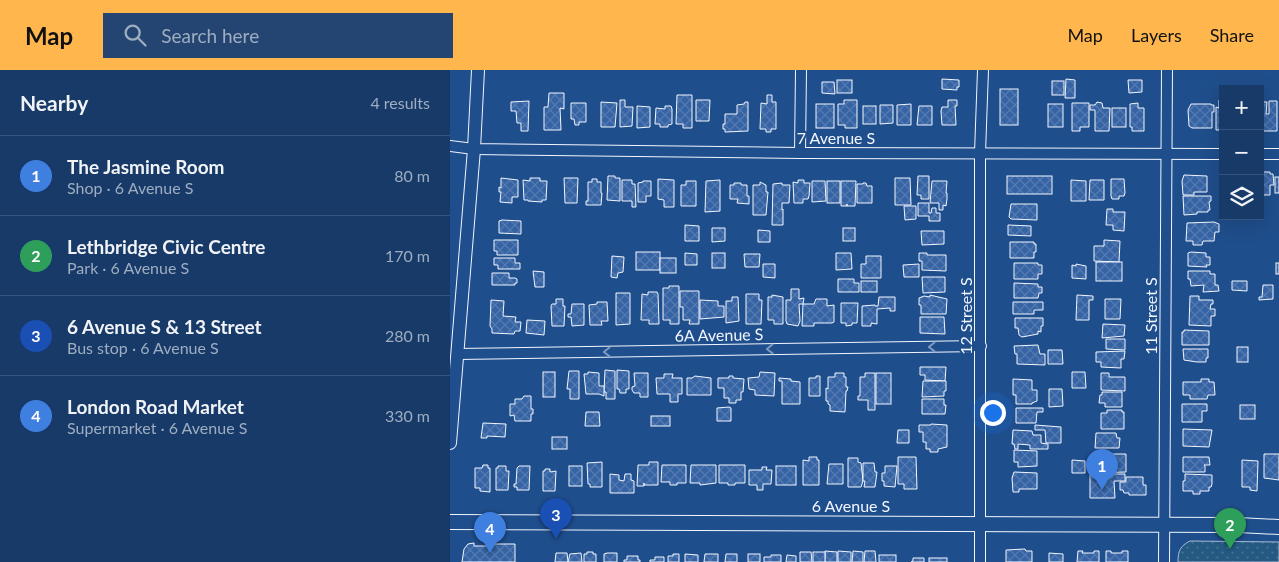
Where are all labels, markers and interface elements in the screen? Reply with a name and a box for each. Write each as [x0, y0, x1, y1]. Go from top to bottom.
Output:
search box [103, 13, 453, 58]
text: Map [25, 21, 73, 50]
icon: search [121, 21, 149, 49]
text: Search here [161, 24, 259, 47]
text: Map [1067, 24, 1103, 46]
text: Layers [1131, 24, 1182, 46]
text: Share [1210, 24, 1254, 46]
map controls [1219, 85, 1264, 220]
button: + [1219, 85, 1264, 130]
text: Nearby [20, 90, 88, 115]
text: 4 results [370, 93, 430, 112]
street label: 7 Avenue S [797, 128, 875, 147]
button: − [1219, 130, 1264, 175]
text: The Jasmine Room [67, 155, 225, 178]
text: 1 [31, 166, 41, 185]
text: 80 m [394, 166, 430, 185]
button: layers [1219, 175, 1264, 220]
text: Shop · 6 Avenue S [67, 178, 193, 197]
text: Lethbridge Civic Centre [67, 235, 265, 258]
text: 2 [31, 246, 41, 265]
text: 170 m [385, 246, 430, 265]
text: Park · 6 Avenue S [67, 258, 189, 277]
street label: 12 Street S [956, 277, 975, 355]
street label: 11 Street S [1141, 277, 1160, 355]
text: 6 Avenue S & 13 Street [67, 315, 262, 338]
street label: 6A Avenue S [674, 324, 764, 345]
text: 3 [31, 326, 41, 345]
text: 280 m [385, 326, 430, 345]
text: Bus stop · 6 Avenue S [67, 338, 219, 357]
one-way arrow [928, 342, 936, 352]
one-way arrow [765, 344, 773, 354]
one-way arrow [603, 347, 610, 357]
text: London Road Market [67, 395, 244, 418]
your location [980, 400, 1006, 426]
text: 4 [31, 406, 41, 425]
text: 330 m [385, 406, 430, 425]
text: Supermarket · 6 Avenue S [67, 418, 247, 437]
pin: 1 [1086, 449, 1118, 490]
street label: 6 Avenue S [812, 496, 890, 515]
pin: 3 [540, 498, 572, 539]
pin: 2 [1214, 508, 1246, 549]
pin: 4 [474, 512, 506, 553]

